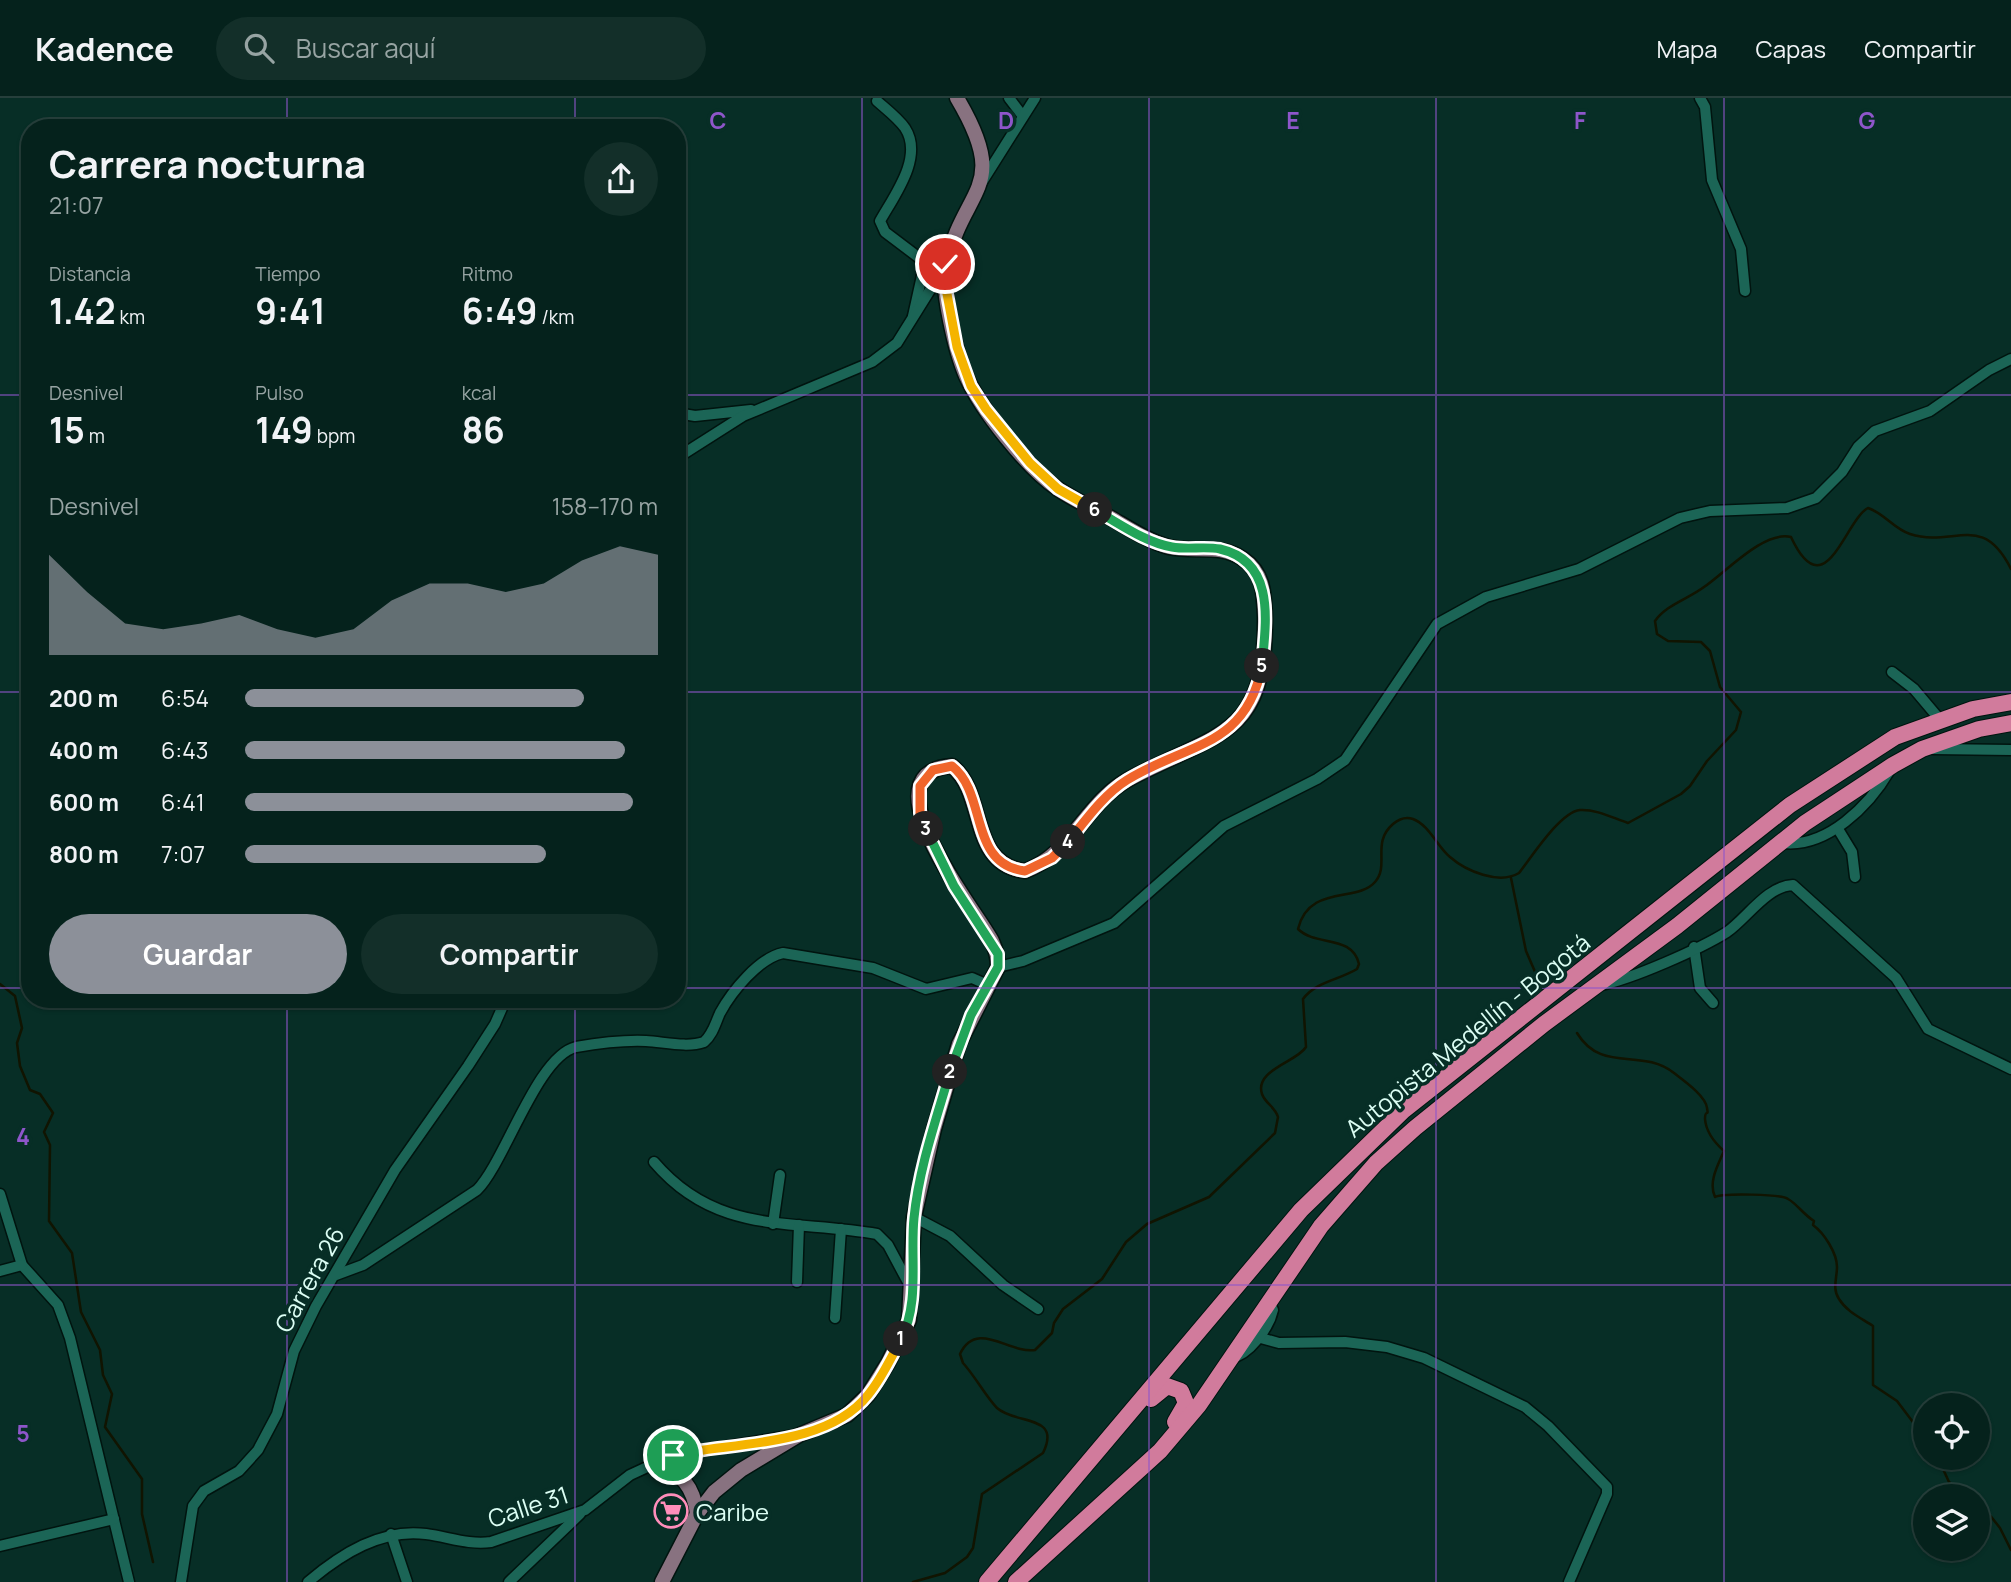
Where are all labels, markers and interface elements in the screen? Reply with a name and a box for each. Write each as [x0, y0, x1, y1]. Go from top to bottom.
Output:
search box [216, 17, 706, 80]
text: Kadence [35, 26, 174, 71]
icon: search [240, 29, 278, 67]
text: Buscar aquí [296, 30, 436, 66]
text: Mapa [1657, 32, 1718, 65]
text: Capas [1756, 32, 1826, 65]
text: Compartir [1864, 32, 1976, 65]
text: C [710, 104, 727, 136]
text: D [998, 104, 1014, 136]
text: E [1286, 104, 1300, 136]
text: F [1574, 104, 1586, 136]
text: G [1859, 104, 1876, 136]
text: Carrera nocturna [49, 137, 366, 189]
button: share [584, 142, 658, 216]
text: 21:07 [49, 189, 104, 221]
pin [915, 234, 975, 294]
icon: check [926, 245, 964, 283]
text: Distancia [49, 261, 131, 287]
text: Tiempo [255, 261, 321, 287]
text: Ritmo [462, 261, 513, 287]
text: 1.42 [49, 287, 116, 335]
text: 9:41 [255, 287, 326, 335]
text: 6:49 [462, 287, 538, 335]
text: km [116, 304, 145, 330]
text: /km [538, 304, 574, 330]
text: Desnivel [49, 380, 123, 406]
text: Pulso [255, 380, 304, 406]
text: kcal [462, 380, 496, 406]
text: 15 [49, 406, 85, 454]
text: 149 [255, 406, 313, 454]
text: 86 [462, 406, 505, 454]
text: m [85, 423, 105, 449]
text: bpm [313, 423, 355, 449]
text: Desnivel [49, 490, 139, 522]
text: 158–170 m [552, 490, 658, 522]
pin: 6 [1078, 492, 1112, 528]
text: 6 [1089, 496, 1100, 522]
pin: 5 [1244, 648, 1280, 684]
text: 5 [1256, 652, 1267, 678]
text: 200 m [49, 682, 118, 714]
text: 6:54 [161, 682, 209, 714]
text: 400 m [49, 734, 119, 766]
text: 6:43 [161, 734, 208, 766]
text: 600 m [49, 786, 119, 818]
text: 6:41 [161, 786, 205, 818]
pin: 3 [908, 812, 944, 846]
text: 3 [920, 815, 931, 841]
pin: 4 [1050, 824, 1086, 860]
text: 4 [1062, 828, 1073, 854]
text: 800 m [49, 838, 119, 870]
text: 7:07 [161, 838, 205, 870]
button: Guardar [49, 914, 347, 994]
button: Compartir [361, 914, 658, 994]
street label: Autopista Medellín - Bogotá [1338, 926, 1596, 1144]
pin: 2 [932, 1054, 968, 1090]
text: 2 [944, 1058, 955, 1084]
text: 4 [16, 1120, 30, 1152]
street label: Carrera 26 [266, 1220, 352, 1338]
pin: 1 [884, 1322, 918, 1356]
text: 1 [896, 1325, 905, 1351]
map controls [1913, 1393, 1990, 1561]
button: locate [1913, 1393, 1990, 1470]
text: 5 [16, 1417, 30, 1449]
pin [643, 1425, 703, 1485]
icon: arrive [654, 1436, 692, 1474]
street label: Calle 31 [483, 1477, 573, 1535]
button: layers [1913, 1484, 1990, 1561]
supermarket icon: Caribe [652, 1492, 690, 1530]
place label: Caribe [696, 1495, 769, 1528]

